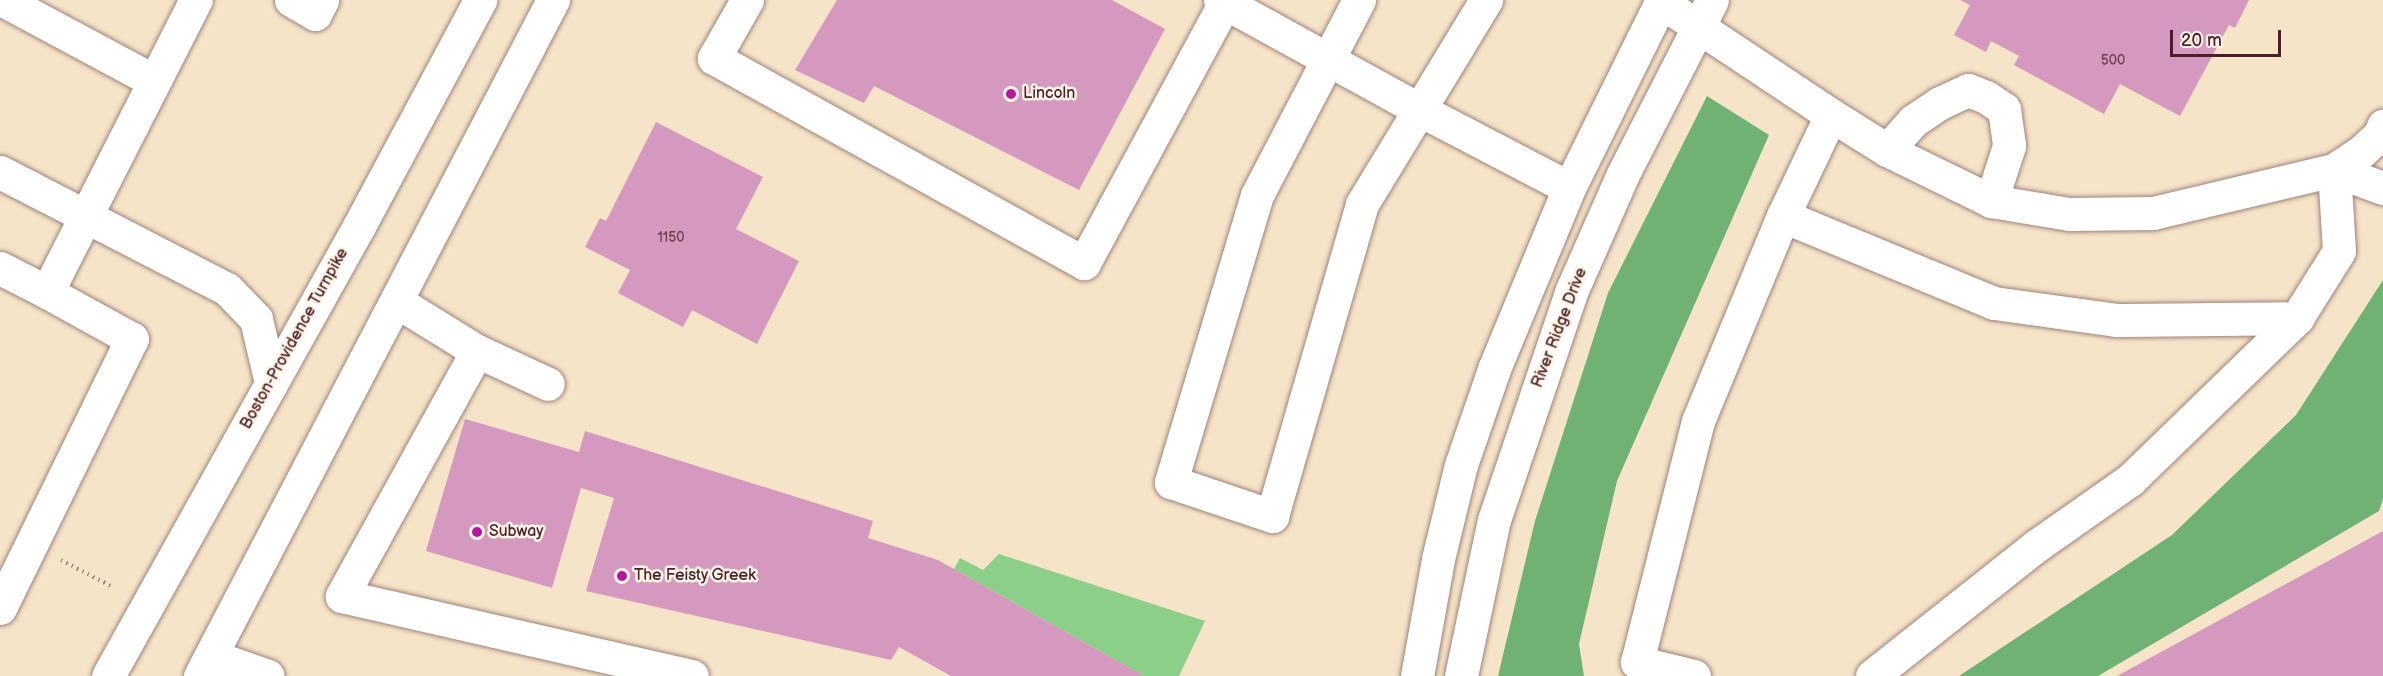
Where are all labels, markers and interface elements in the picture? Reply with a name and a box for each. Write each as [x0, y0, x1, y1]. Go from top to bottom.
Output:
scale bar [2173, 18, 2284, 56]
text: 20 m [2181, 30, 2222, 51]
house number: 500 [2101, 53, 2125, 69]
place label: Lincoln [1023, 84, 1075, 104]
marker: Lincoln [1004, 87, 1018, 101]
house number: 1150 [657, 230, 685, 246]
street label: Boston-Providence Turnpike [237, 245, 353, 433]
street label: River Ridge Drive [1528, 265, 1592, 391]
place label: Subway [489, 522, 543, 542]
marker: Subway [470, 525, 484, 539]
place label: The Feisty Greek [634, 566, 757, 586]
marker: The Feisty Greek [615, 569, 629, 583]

